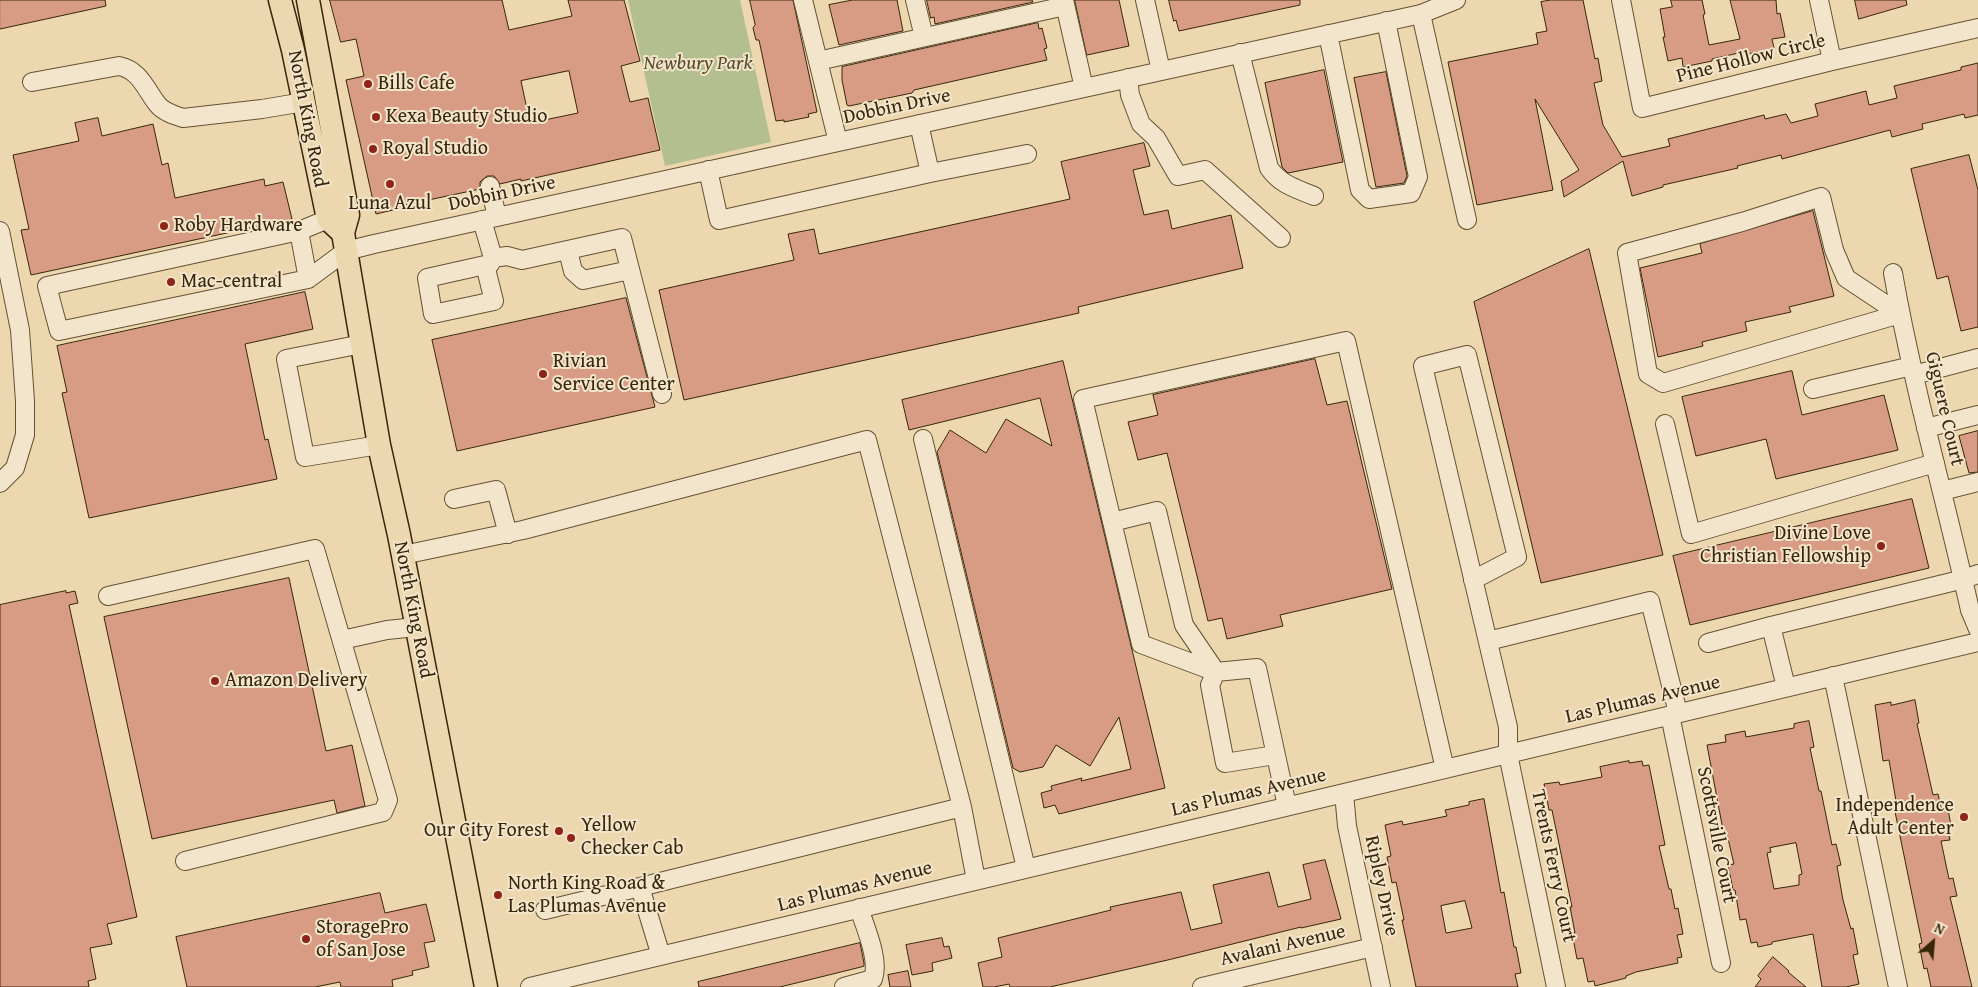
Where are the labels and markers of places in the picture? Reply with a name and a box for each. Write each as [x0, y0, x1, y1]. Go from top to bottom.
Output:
place label: Bills Cafe [378, 72, 455, 96]
marker: Bills Cafe [362, 78, 374, 90]
place label: Kexa Beauty Studio [386, 105, 548, 129]
marker: Kexa Beauty Studio [370, 111, 382, 123]
place label: Royal Studio [383, 137, 488, 161]
marker: Royal Studio [367, 143, 379, 155]
marker: Luna Azul [384, 178, 396, 190]
place label: Luna Azul [349, 192, 431, 216]
place label: Roby Hardware [174, 214, 303, 238]
marker: Roby Hardware [158, 220, 170, 232]
place label: Mac-central [181, 270, 282, 294]
marker: Mac-central [165, 276, 177, 288]
place label: Rivian Service Center [553, 350, 675, 397]
marker: Rivian Service Center [537, 368, 549, 380]
place label: Divine Love Christian Fellowship [1700, 522, 1871, 569]
marker: Divine Love Christian Fellowship [1875, 540, 1887, 552]
place label: Amazon Delivery [225, 669, 367, 693]
marker: Amazon Delivery [209, 675, 221, 687]
place label: Independence Adult Center [1836, 794, 1954, 841]
marker: Independence Adult Center [1958, 811, 1970, 823]
place label: Yellow Checker Cab [581, 814, 684, 861]
place label: Our City Forest [424, 819, 549, 843]
marker: Our City Forest [553, 825, 565, 837]
marker: Yellow Checker Cab [565, 832, 577, 844]
place label: North King Road & Las Plumas Avenue [508, 872, 666, 919]
marker: North King Road & Las Plumas Avenue [492, 889, 504, 901]
place label: StoragePro of San Jose [316, 916, 409, 963]
marker: StoragePro of San Jose [300, 933, 312, 945]

